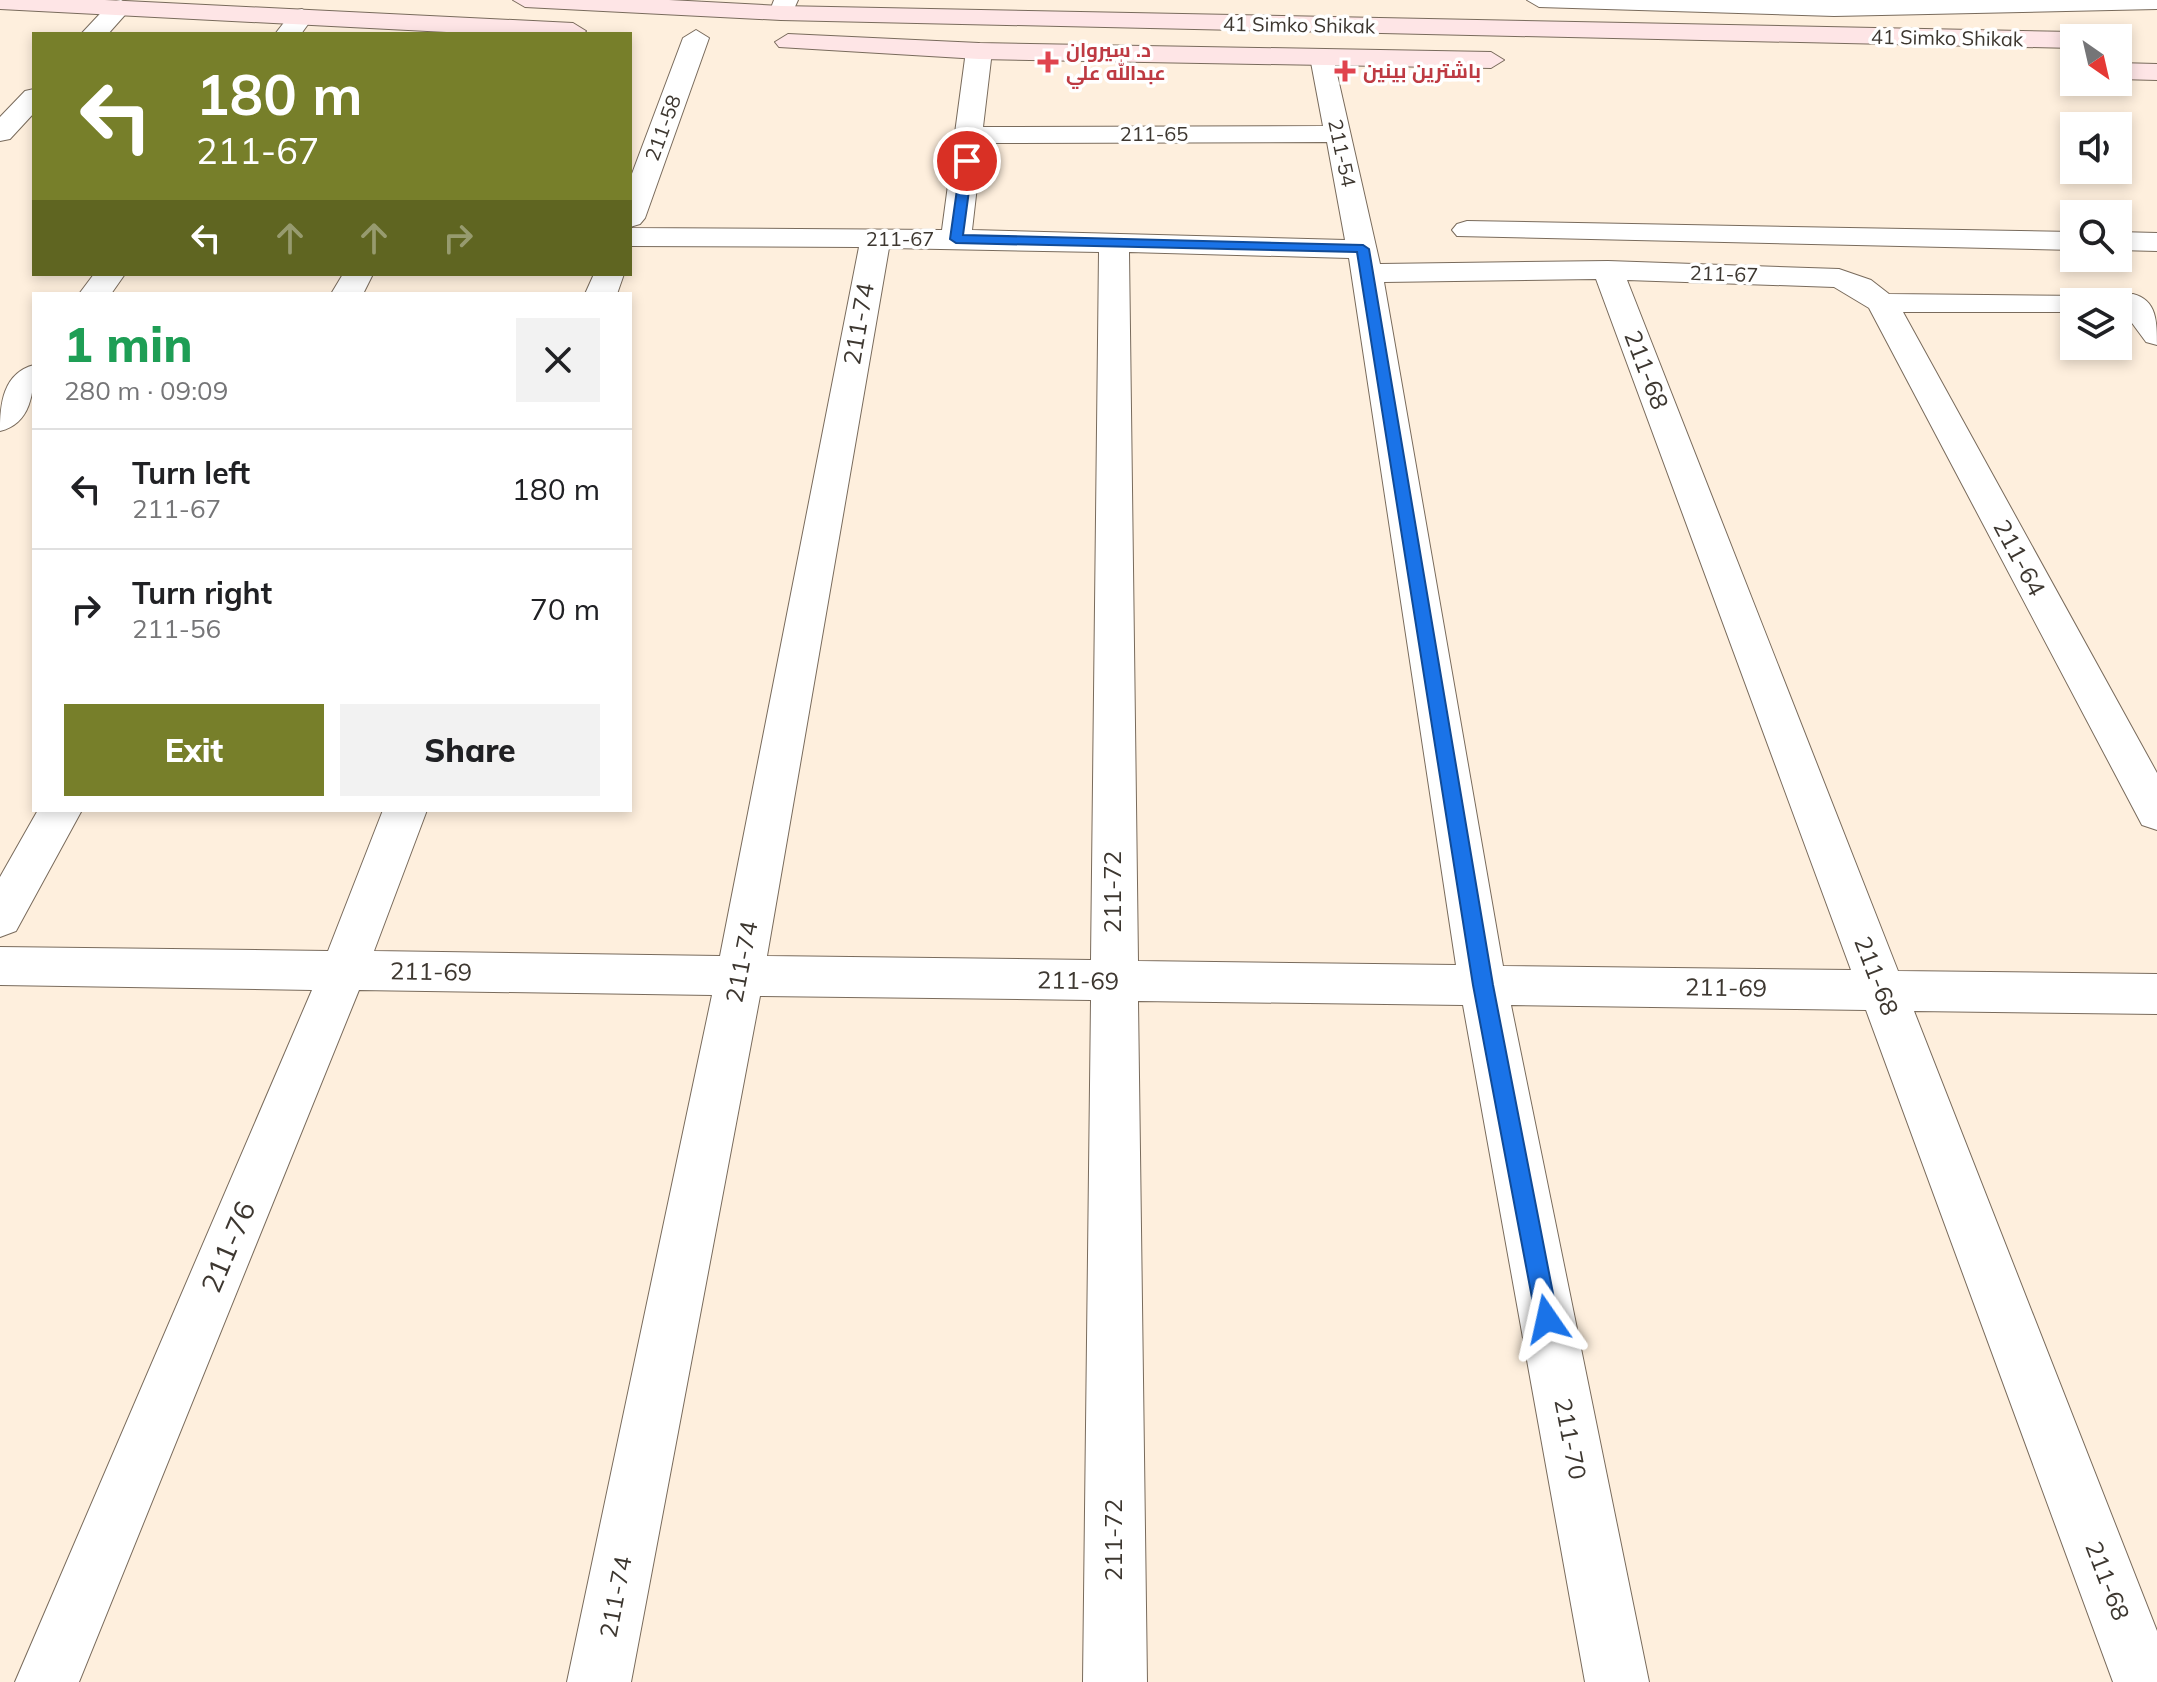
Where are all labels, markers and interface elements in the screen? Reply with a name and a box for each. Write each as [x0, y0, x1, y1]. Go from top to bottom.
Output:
street label: 41 Simko Shikak [1223, 11, 1376, 38]
street label: 41 Simko Shikak [1871, 24, 2024, 51]
north arrow [2060, 24, 2132, 96]
map controls [2060, 24, 2132, 360]
place label: د. سيروان عبدالله علي [1066, 37, 1166, 89]
marker: د. سيروان عبدالله علي [1037, 51, 1059, 73]
place label: باشترين بينين [1363, 58, 1481, 83]
text: 180 m [196, 59, 363, 129]
marker: باشترين بينين [1334, 60, 1356, 82]
icon: left [64, 64, 168, 168]
street label: 211-58 [639, 91, 686, 164]
button: sound [2060, 112, 2132, 184]
street label: 211-54 [1323, 117, 1362, 189]
street label: 211-65 [1120, 121, 1188, 146]
pin [933, 127, 1001, 195]
text: 211-67 [196, 128, 319, 173]
icon: arrive [945, 139, 989, 183]
button: search [2060, 200, 2132, 272]
icon: left [184, 216, 228, 260]
icon: ahead [268, 216, 312, 260]
icon: ahead [352, 216, 396, 260]
icon: right [436, 216, 480, 260]
street label: 211-67 [866, 226, 934, 251]
street label: 211-67 [1689, 260, 1759, 287]
street label: 211-74 [836, 281, 880, 367]
button: layers [2060, 288, 2132, 360]
text: 1 min [64, 314, 193, 374]
button: close [516, 318, 600, 402]
street label: 211-68 [1618, 326, 1676, 413]
text: 280 m · 09:09 [64, 374, 228, 407]
text: Turn left [132, 454, 250, 492]
icon: left [64, 467, 108, 511]
text: 180 m [512, 470, 600, 508]
text: 211-67 [132, 492, 221, 525]
street label: 211-64 [1987, 514, 2052, 601]
text: Turn right [132, 574, 272, 612]
icon: right [64, 587, 108, 631]
text: 70 m [530, 590, 600, 628]
text: 211-56 [132, 612, 221, 645]
button: Exit [64, 704, 324, 796]
button: Share [340, 704, 600, 796]
street label: 211-72 [1097, 851, 1127, 933]
street label: 211-74 [718, 919, 764, 1005]
street label: 211-68 [1848, 932, 1906, 1019]
street label: 211-69 [390, 955, 472, 987]
street label: 211-69 [1037, 964, 1119, 996]
street label: 211-69 [1685, 971, 1767, 1003]
street label: 211-76 [193, 1196, 262, 1298]
position arrow [1505, 1277, 1589, 1361]
street label: 211-70 [1548, 1396, 1594, 1482]
street label: 211-72 [1098, 1499, 1128, 1581]
street label: 211-68 [2079, 1537, 2137, 1624]
street label: 211-74 [592, 1554, 638, 1640]

